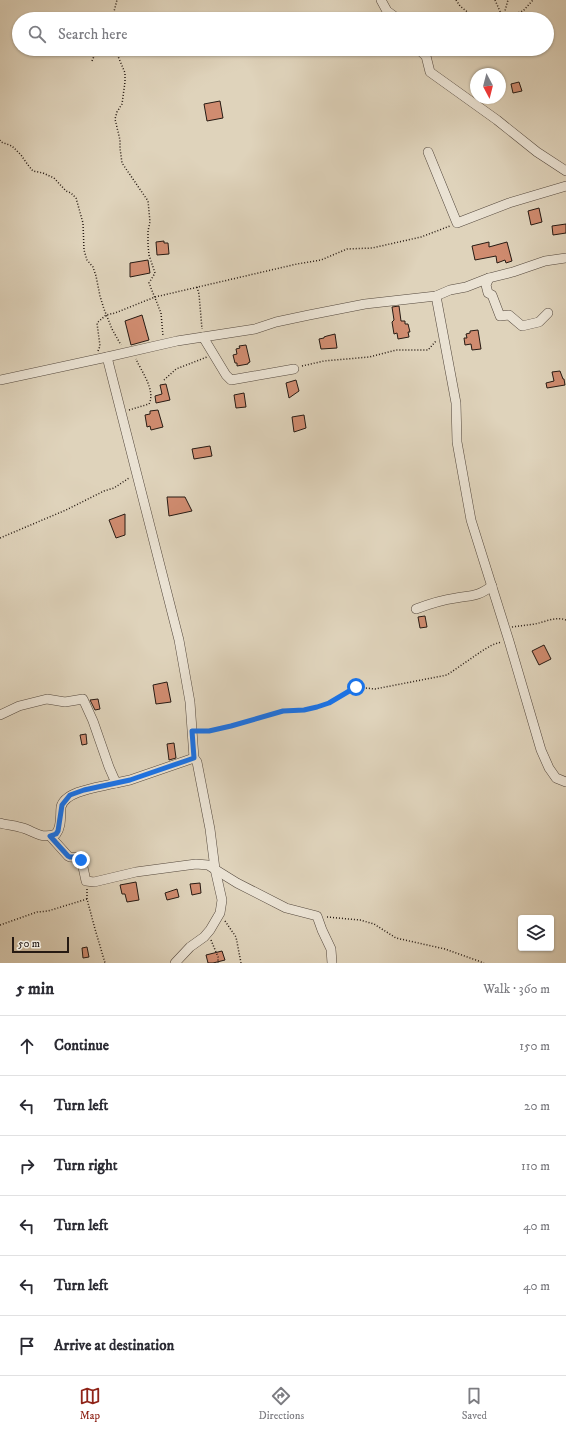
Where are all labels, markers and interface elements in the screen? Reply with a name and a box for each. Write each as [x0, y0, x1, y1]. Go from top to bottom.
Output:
search box [12, 12, 554, 56]
icon: search [26, 23, 48, 45]
text: Search here [58, 25, 127, 44]
north arrow [470, 68, 506, 104]
route start [347, 678, 365, 696]
route end [72, 851, 90, 869]
map controls [518, 915, 554, 951]
button: layers [518, 915, 554, 951]
scale bar [12, 935, 69, 954]
text: 50 m [18, 937, 40, 951]
text: 5 min [16, 978, 54, 1000]
text: Walk · 360 m [483, 981, 550, 997]
icon: ahead [16, 1035, 38, 1057]
text: Continue [54, 1036, 109, 1055]
text: 150 m [519, 1038, 550, 1054]
icon: left [16, 1095, 38, 1117]
text: Turn left [54, 1096, 108, 1115]
text: 20 m [524, 1098, 550, 1114]
icon: right [16, 1155, 38, 1177]
text: Turn right [54, 1156, 117, 1175]
text: 110 m [521, 1158, 550, 1174]
icon: left [16, 1215, 38, 1237]
text: Turn left [54, 1216, 108, 1235]
text: 40 m [523, 1218, 550, 1234]
icon: left [16, 1275, 38, 1297]
text: Turn left [54, 1276, 108, 1295]
text: 40 m [523, 1278, 550, 1294]
icon: arrive [16, 1335, 38, 1357]
text: Arrive at destination [54, 1336, 174, 1355]
tab: Map [79, 1385, 101, 1423]
tab: Directions [259, 1385, 304, 1423]
tab: Saved [462, 1385, 487, 1423]

